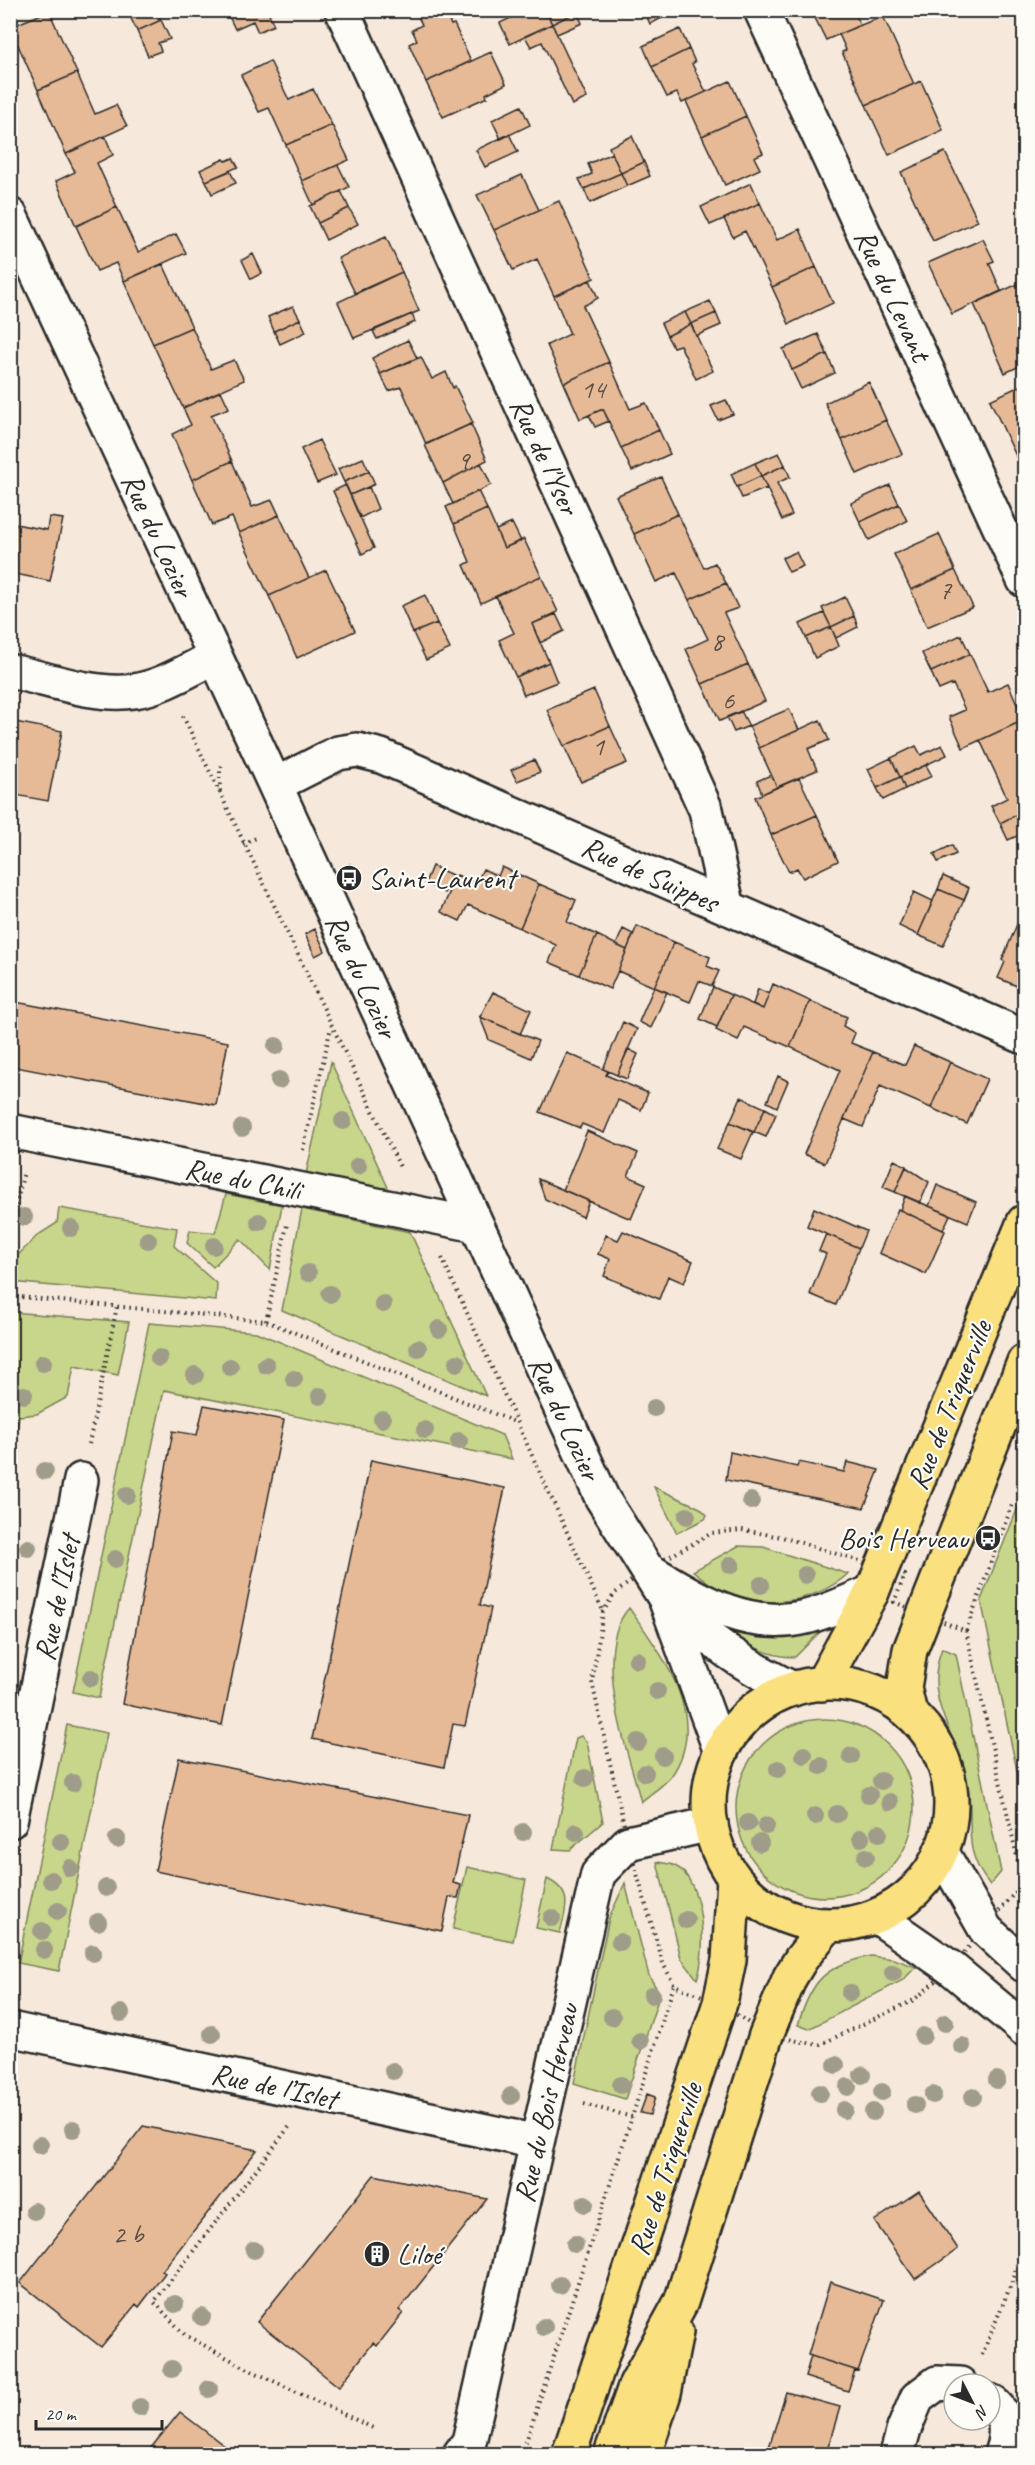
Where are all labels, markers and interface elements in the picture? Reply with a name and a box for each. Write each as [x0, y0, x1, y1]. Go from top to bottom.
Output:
street label: Rue du Levant [846, 223, 941, 370]
house number: 14 [581, 372, 608, 406]
street label: Rue de l'Yser [501, 391, 590, 523]
house number: 9 [457, 443, 471, 477]
street label: Rue du Lozier [113, 467, 204, 605]
house number: 7 [939, 573, 953, 607]
house number: 8 [711, 624, 726, 658]
house number: 6 [722, 683, 735, 717]
house number: 1 [592, 729, 606, 763]
street label: Rue de Suippes [576, 827, 727, 922]
place label: Saint-Laurent [368, 859, 519, 897]
bus stop icon: Saint-Laurent [334, 863, 364, 893]
street label: Rue du Lozier [317, 908, 408, 1046]
street label: Rue du Chili [182, 1149, 308, 1210]
street label: Rue de Triquerville [898, 1313, 1001, 1495]
street label: Rue du Lozier [520, 1350, 611, 1488]
place label: Bois Herveau [838, 1519, 970, 1557]
bus stop icon: Bois Herveau [973, 1523, 1003, 1553]
street label: Rue de l’Islet [25, 1528, 90, 1664]
street label: Rue du Bois Herveau [505, 1998, 588, 2206]
street label: Rue de l’Islet [208, 2054, 344, 2119]
street label: Rue de Triquerville [619, 2076, 711, 2260]
house number: 2 b [113, 2217, 144, 2251]
place label: Liloé [397, 2235, 445, 2273]
building icon: Liloé [362, 2239, 392, 2269]
north arrow [942, 2372, 1002, 2432]
scale bar [36, 2393, 162, 2431]
text: N [970, 2401, 993, 2424]
text: 20 m [45, 2403, 78, 2425]

